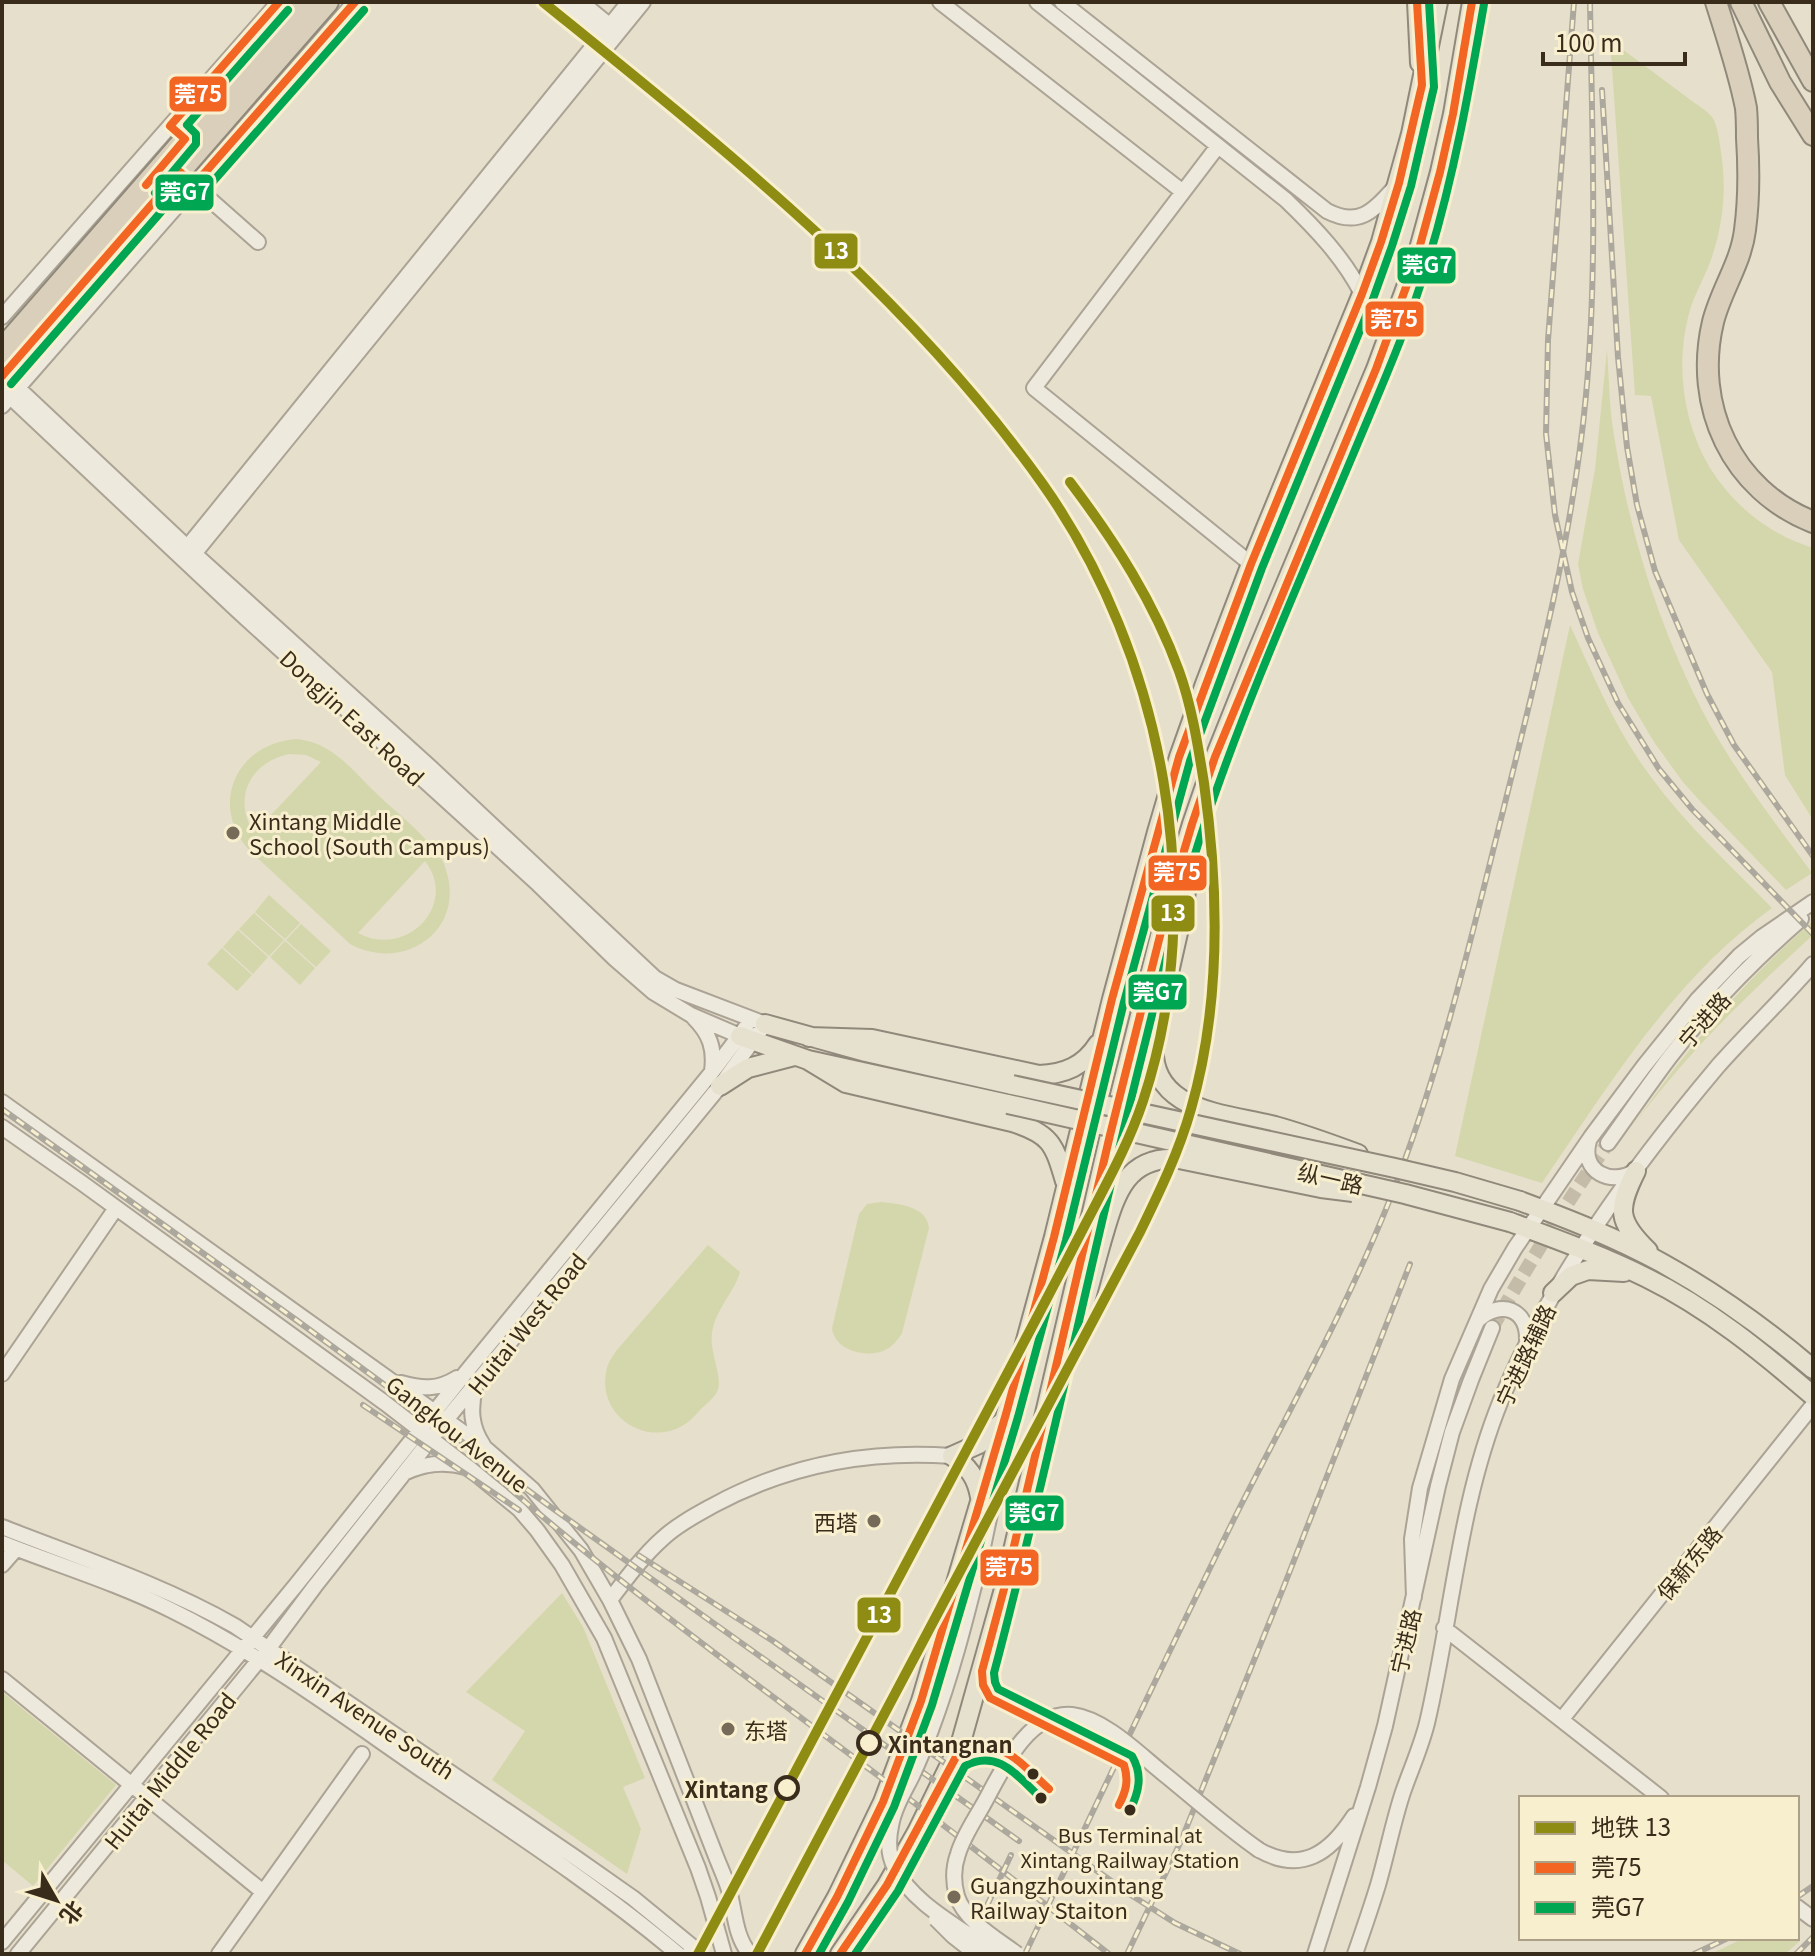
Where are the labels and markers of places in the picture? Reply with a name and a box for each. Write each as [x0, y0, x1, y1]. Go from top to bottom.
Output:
place label: Xintang Middle School (South Campus) [249, 804, 490, 861]
marker: Xintang Middle School (South Campus) [224, 824, 242, 842]
place label: 西塔 [814, 1505, 858, 1537]
marker: 西塔 [865, 1512, 883, 1530]
place label: 东塔 [744, 1713, 788, 1745]
marker: 东塔 [719, 1720, 737, 1738]
place label: Xintangnan [888, 1727, 1013, 1759]
marker: Xintangnan [857, 1731, 881, 1755]
unlabelled marker [1025, 1766, 1041, 1782]
place label: Xintang [685, 1772, 768, 1804]
marker: Xintang [775, 1776, 799, 1800]
unlabelled marker [1033, 1790, 1049, 1806]
marker: Bus Terminal at Xintang Railway Station [1122, 1802, 1138, 1818]
place label: Bus Terminal at Xintang Railway Station [1021, 1820, 1239, 1874]
place label: Guangzhouxintang Railway Staiton [970, 1868, 1164, 1925]
marker: Guangzhouxintang Railway Staiton [945, 1888, 963, 1906]

